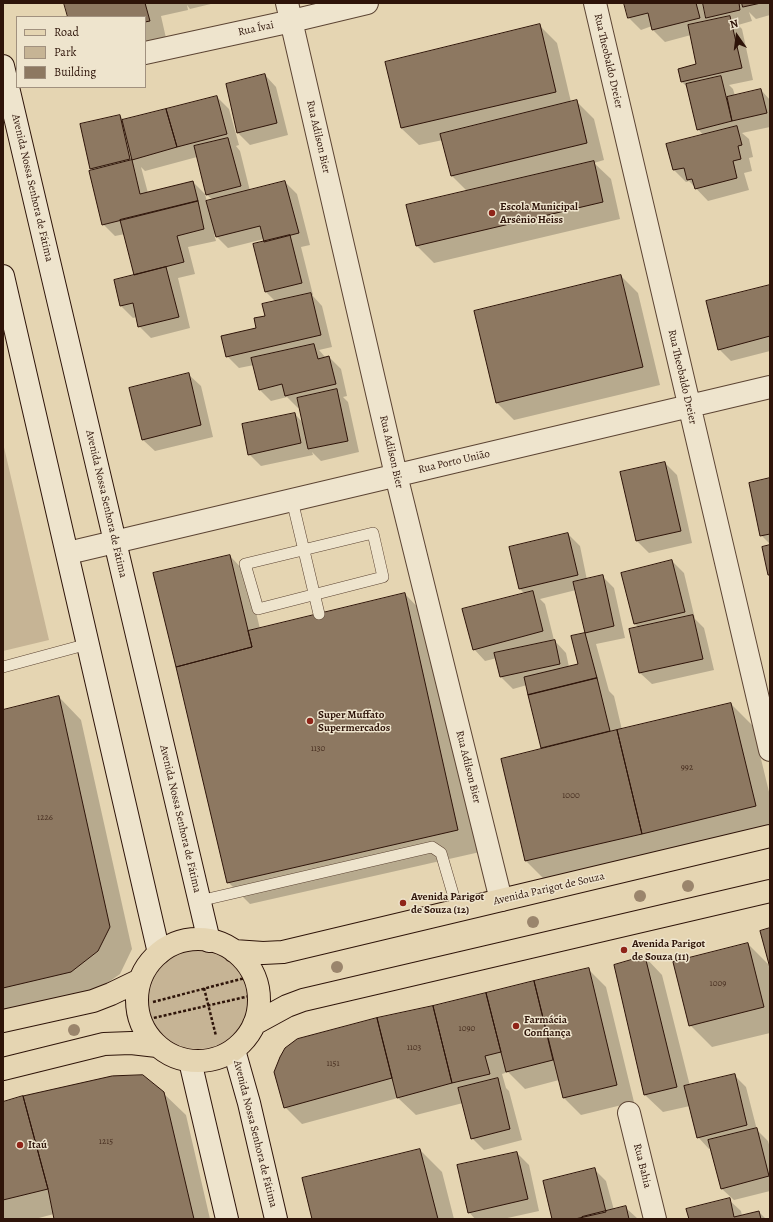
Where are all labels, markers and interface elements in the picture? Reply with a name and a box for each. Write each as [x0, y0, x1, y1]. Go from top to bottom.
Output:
street label: Rua Theobaldo Dreier [591, 12, 625, 110]
legend [16, 16, 146, 88]
north arrow [717, 16, 757, 56]
text: N [728, 16, 740, 32]
street label: Rua Ívai [237, 19, 275, 39]
text: Road [54, 24, 79, 40]
text: Park [54, 44, 77, 60]
text: Building [54, 64, 96, 80]
street label: Rua Adilson Bier [303, 99, 333, 175]
street label: Avenida Nossa Senhora de Fátima [9, 113, 55, 263]
place label: Escola Municipal Arsênio Heiss [500, 200, 578, 226]
marker: Escola Municipal Arsênio Heiss [487, 208, 497, 218]
street label: Rua Theobaldo Dreier [665, 328, 699, 426]
street label: Rua Adilson Bier [376, 414, 406, 490]
street label: Avenida Nossa Senhora de Fátima [83, 429, 129, 579]
street label: Rua Porto União [417, 447, 491, 477]
place label: Super Muffato Supermercados [318, 708, 390, 734]
marker: Super Muffato Supermercados [305, 716, 315, 726]
street label: Rua Adilson Bier [453, 729, 483, 805]
street label: Avenida Nossa Senhora de Fátima [157, 744, 203, 894]
house number: 1130 [311, 744, 325, 754]
house number: 992 [681, 763, 693, 773]
house number: 1000 [562, 791, 580, 801]
house number: 1226 [37, 813, 53, 823]
street label: Avenida Parigot de Souza [492, 870, 606, 908]
place label: Avenida Parigot de Souza (12) [411, 890, 484, 916]
marker: Avenida Parigot de Souza (12) [398, 898, 408, 908]
place label: Avenida Parigot de Souza (11) [632, 937, 705, 963]
marker: Avenida Parigot de Souza (11) [619, 945, 629, 955]
house number: 1009 [710, 979, 726, 989]
place label: Farmácia Confiança [524, 1013, 571, 1039]
marker: Farmácia Confiança [511, 1021, 521, 1031]
house number: 1090 [459, 1024, 475, 1034]
house number: 1103 [407, 1043, 421, 1053]
street label: Avenida Nossa Senhora de Fátima [230, 1059, 280, 1209]
house number: 1151 [326, 1059, 340, 1069]
house number: 1215 [99, 1137, 113, 1147]
place label: Itaú [28, 1138, 47, 1152]
marker: Itaú [15, 1140, 25, 1150]
street label: Rua Bahia [630, 1142, 654, 1190]

